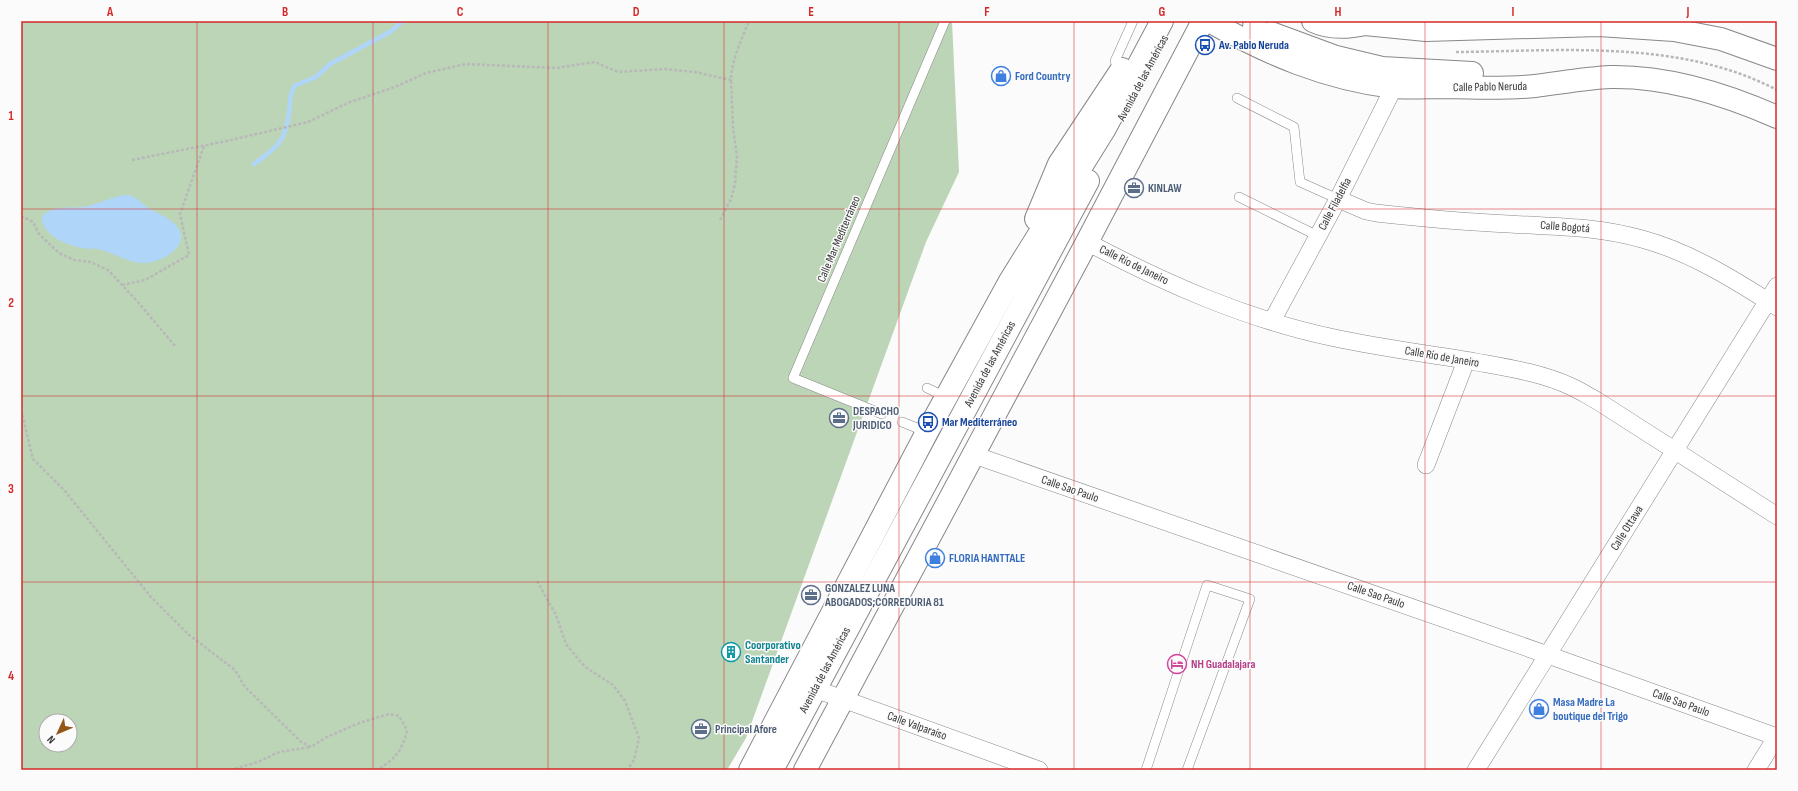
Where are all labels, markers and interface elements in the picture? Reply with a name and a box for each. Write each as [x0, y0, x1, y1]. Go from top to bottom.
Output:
text: A [106, 4, 114, 20]
text: B [282, 4, 288, 20]
text: C [457, 4, 464, 20]
text: D [633, 4, 640, 20]
text: E [808, 4, 814, 20]
text: F [984, 4, 990, 20]
text: G [1159, 4, 1166, 20]
text: H [1335, 4, 1342, 20]
text: I [1512, 4, 1515, 20]
text: J [1686, 4, 1690, 20]
street label: Avenida de las Américas [1114, 32, 1172, 124]
bus stop icon: Av. Pablo Neruda [1194, 34, 1216, 56]
place label: Av. Pablo Neruda [1218, 38, 1289, 53]
shop icon: Ford Country [990, 65, 1012, 87]
place label: Ford Country [1015, 69, 1070, 84]
street label: Calle Pablo Neruda [1453, 79, 1528, 95]
text: 1 [8, 108, 14, 124]
street label: Calle Filadelfia [1315, 175, 1355, 233]
office icon: KINLAW [1123, 177, 1145, 199]
place label: KINLAW [1148, 181, 1182, 196]
street label: Calle Mar Mediterráneo [814, 194, 864, 284]
street label: Calle Bogotá [1540, 218, 1591, 236]
street label: Calle Río de Janeiro [1097, 242, 1171, 288]
text: 2 [8, 295, 14, 311]
street label: Avenida de las Américas [961, 318, 1019, 410]
street label: Calle Río de Janeiro [1404, 343, 1480, 371]
place label: DESPACHO JURIDICO [852, 404, 899, 433]
office icon: DESPACHO JURIDICO [828, 407, 850, 429]
bus stop icon: Mar Mediterráneo [917, 411, 939, 433]
place label: Mar Mediterráneo [942, 415, 1017, 430]
street label: Calle Sao Paulo [1039, 472, 1101, 506]
text: 3 [8, 481, 14, 497]
street label: Calle Ottawa [1607, 502, 1647, 553]
shop icon: FLORIA HANTTALE [924, 547, 946, 569]
place label: FLORIA HANTTALE [949, 551, 1025, 566]
street label: Calle Sao Paulo [1345, 578, 1407, 612]
place label: GONZALEZ LUNA ABOGADOS;CORREDURIA 81 [824, 581, 944, 610]
office icon: GONZALEZ LUNA ABOGADOS;CORREDURIA 81 [800, 584, 822, 606]
street label: Avenida de las Américas [796, 624, 854, 716]
place label: Coorporativo Santander [745, 638, 801, 667]
building icon: Coorporativo Santander [720, 641, 742, 663]
hotel icon: NH Guadalajara [1166, 653, 1188, 675]
place label: NH Guadalajara [1191, 657, 1255, 672]
text: 4 [8, 668, 14, 684]
street label: Calle Sao Paulo [1650, 686, 1712, 720]
place label: Masa Madre La boutique del Trigo [1553, 695, 1628, 724]
shop icon: Masa Madre La boutique del Trigo [1528, 698, 1550, 720]
street label: Calle Valparaíso [885, 708, 949, 744]
north arrow [38, 713, 78, 753]
office icon: Principal Afore [690, 718, 712, 740]
place label: Principal Afore [715, 722, 777, 737]
text: N [44, 733, 58, 746]

